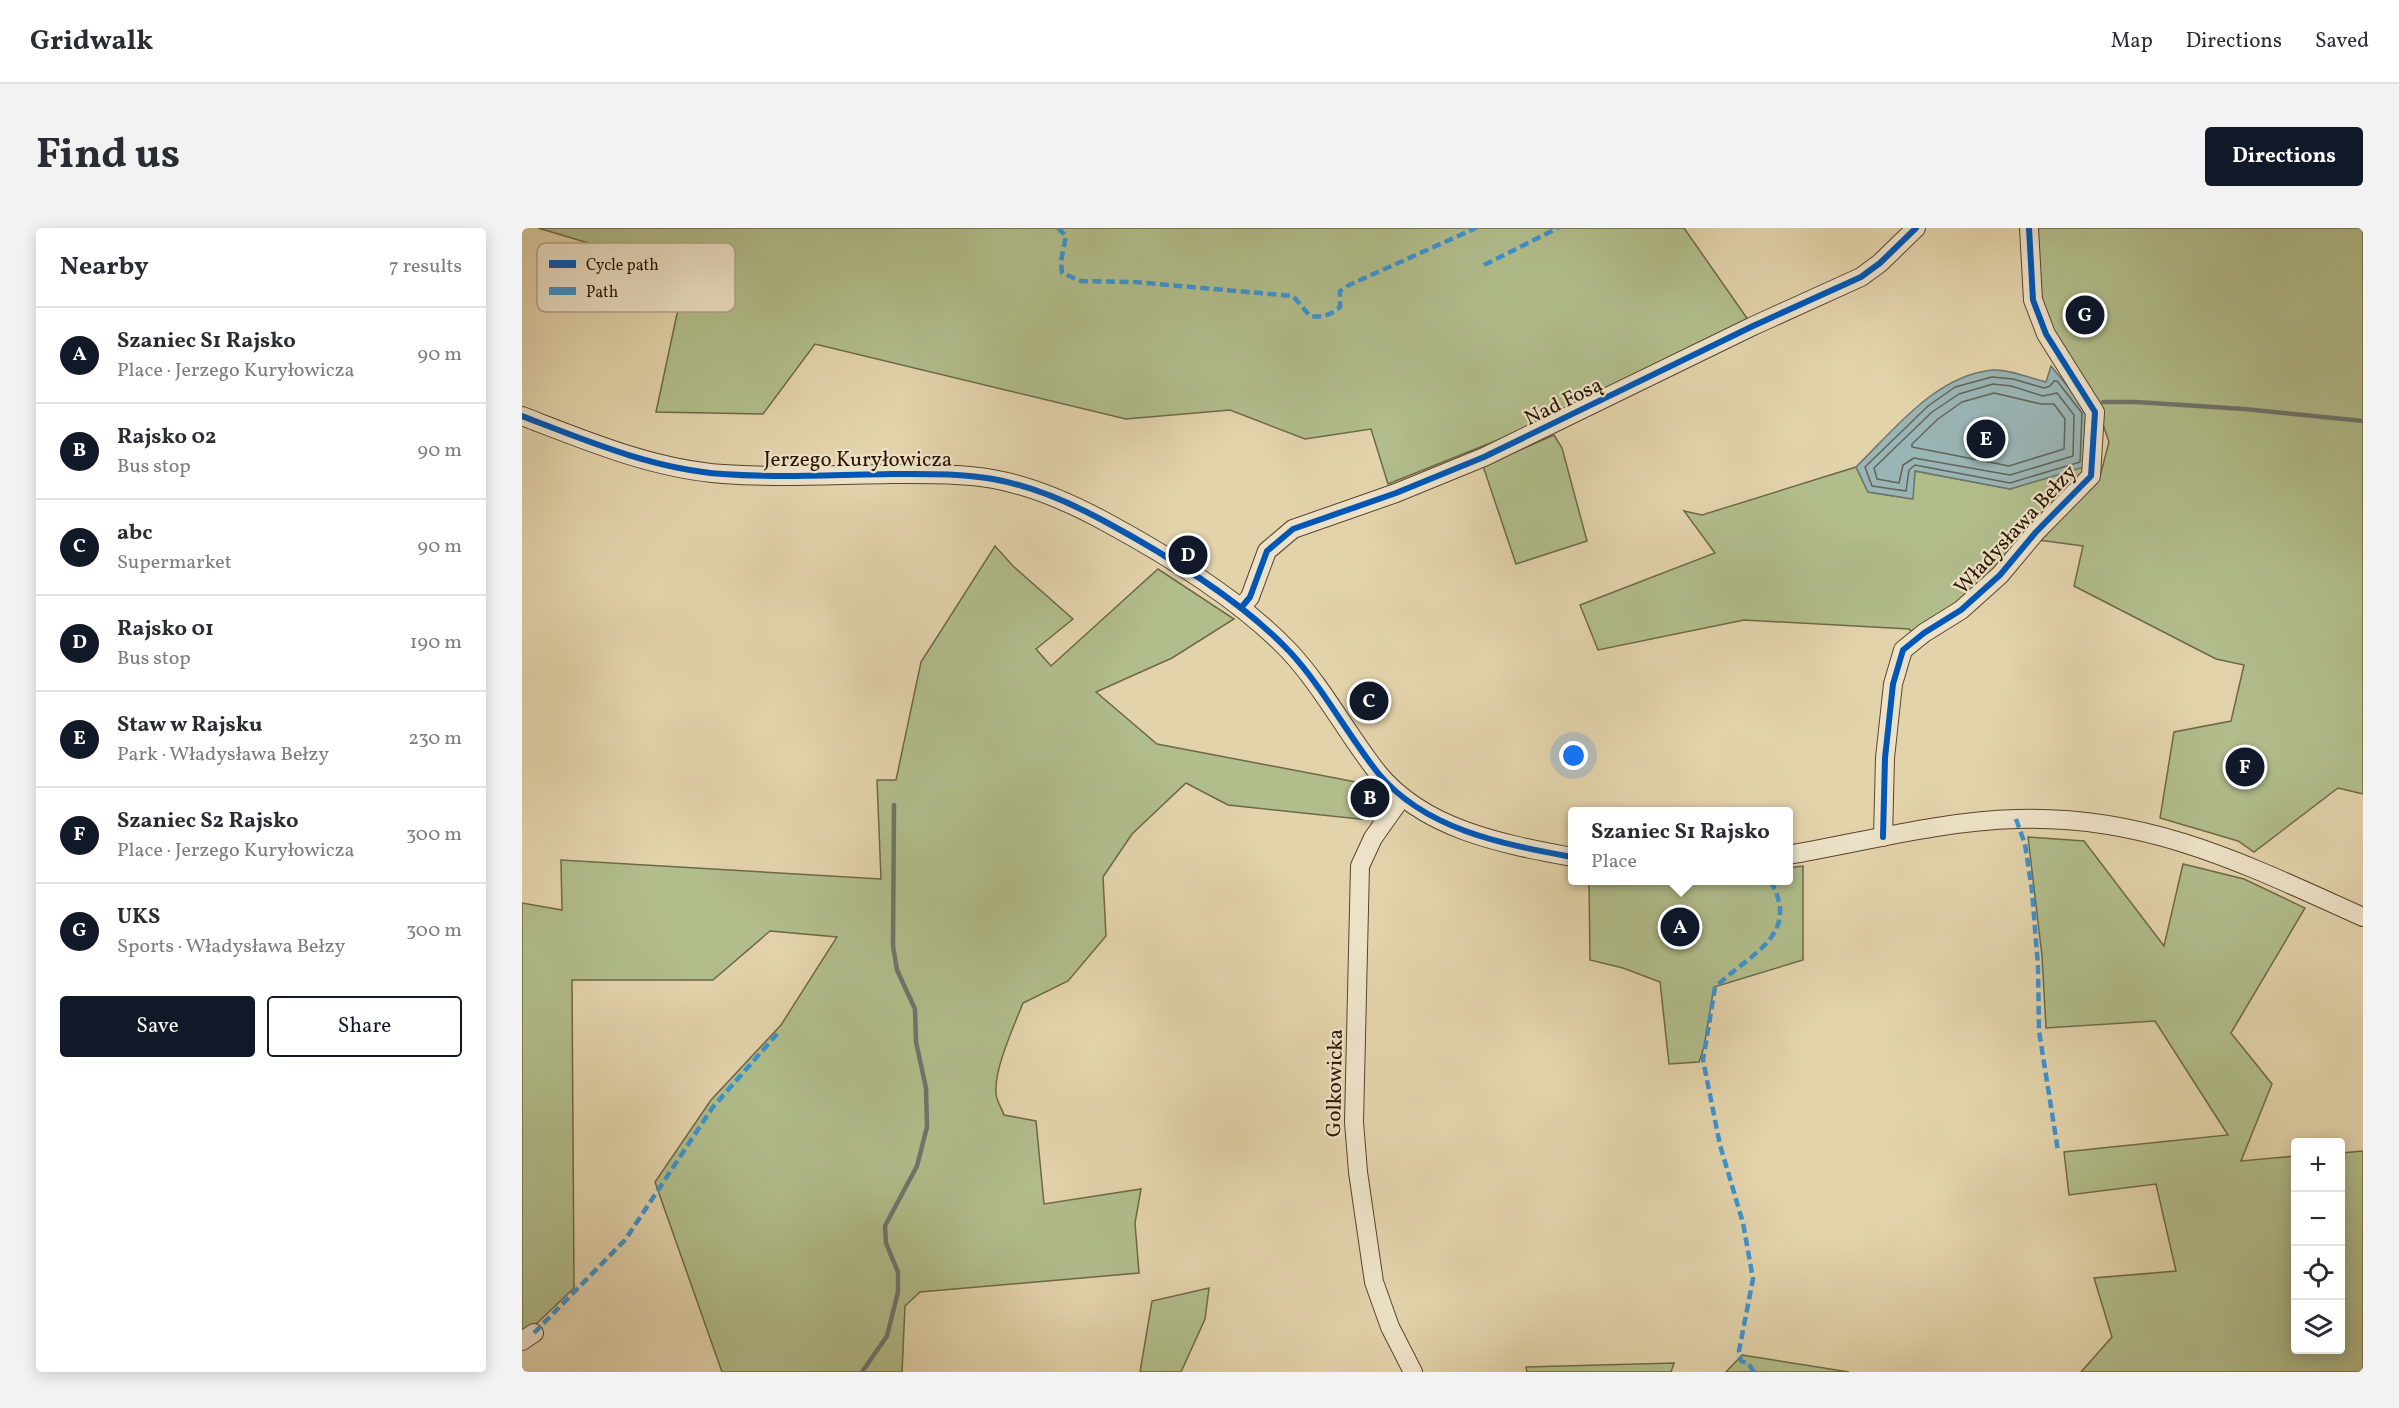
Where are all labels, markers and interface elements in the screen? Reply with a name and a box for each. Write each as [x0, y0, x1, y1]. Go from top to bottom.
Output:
text: Gridwalk [30, 22, 153, 61]
text: Map [2111, 27, 2153, 56]
text: Directions [2186, 27, 2282, 56]
text: Saved [2315, 27, 2369, 56]
text: Find us [36, 127, 180, 186]
button: Directions [2205, 127, 2363, 186]
legend [537, 243, 735, 312]
text: Nearby [60, 249, 149, 285]
text: 7 results [389, 253, 462, 281]
text: Cycle path [586, 255, 659, 277]
text: Path [586, 282, 618, 304]
pin: G [2066, 292, 2104, 338]
text: Szaniec S1 Rajsko [117, 326, 296, 357]
text: A [72, 341, 87, 369]
text: 90 m [418, 341, 462, 369]
text: Place · Jerzego Kuryłowicza [117, 357, 355, 385]
street label: Nad Fosą [1520, 371, 1608, 434]
pin: E [1966, 416, 2006, 462]
text: Rajsko 02 [117, 422, 216, 453]
text: B [73, 437, 86, 465]
text: 90 m [418, 437, 462, 465]
street label: Jerzego Kuryłowicza [764, 446, 952, 475]
text: Bus stop [117, 453, 191, 481]
street label: Władysława Bełzy [1948, 458, 2084, 601]
text: abc [117, 518, 152, 549]
pin: D [1168, 532, 1208, 578]
text: C [73, 533, 86, 561]
text: 90 m [418, 533, 462, 561]
text: Supermarket [117, 549, 232, 577]
text: Rajsko 01 [117, 614, 214, 645]
text: D [72, 629, 87, 657]
text: 190 m [410, 629, 462, 657]
text: Bus stop [117, 645, 191, 673]
pin: C [1350, 678, 1388, 724]
text: Staw w Rajsku [117, 710, 263, 741]
text: E [73, 725, 86, 753]
text: 230 m [408, 725, 462, 753]
text: Park · Władysława Bełzy [117, 741, 329, 769]
your location [1559, 741, 1588, 770]
pin: F [2226, 744, 2264, 790]
pin: B [1350, 776, 1390, 820]
text: Szaniec S2 Rajsko [117, 806, 298, 837]
popup [1568, 807, 1793, 885]
text: Szaniec S1 Rajsko [1591, 817, 1770, 848]
text: F [74, 821, 85, 849]
text: 300 m [406, 821, 462, 849]
text: Place · Jerzego Kuryłowicza [117, 837, 355, 865]
text: Place [1591, 848, 1637, 876]
text: UKS [117, 902, 160, 933]
pin: A [1660, 904, 1700, 950]
text: G [72, 917, 87, 945]
text: 300 m [406, 917, 462, 945]
text: Sports · Władysława Bełzy [117, 933, 345, 961]
button: Save [60, 996, 255, 1057]
button: Share [267, 996, 462, 1057]
street label: Golkowicka [1320, 1029, 1351, 1137]
map controls [2291, 1138, 2345, 1354]
button: + [2291, 1138, 2345, 1192]
button: − [2291, 1192, 2345, 1246]
button: locate [2291, 1246, 2345, 1300]
button: layers [2291, 1300, 2345, 1354]

